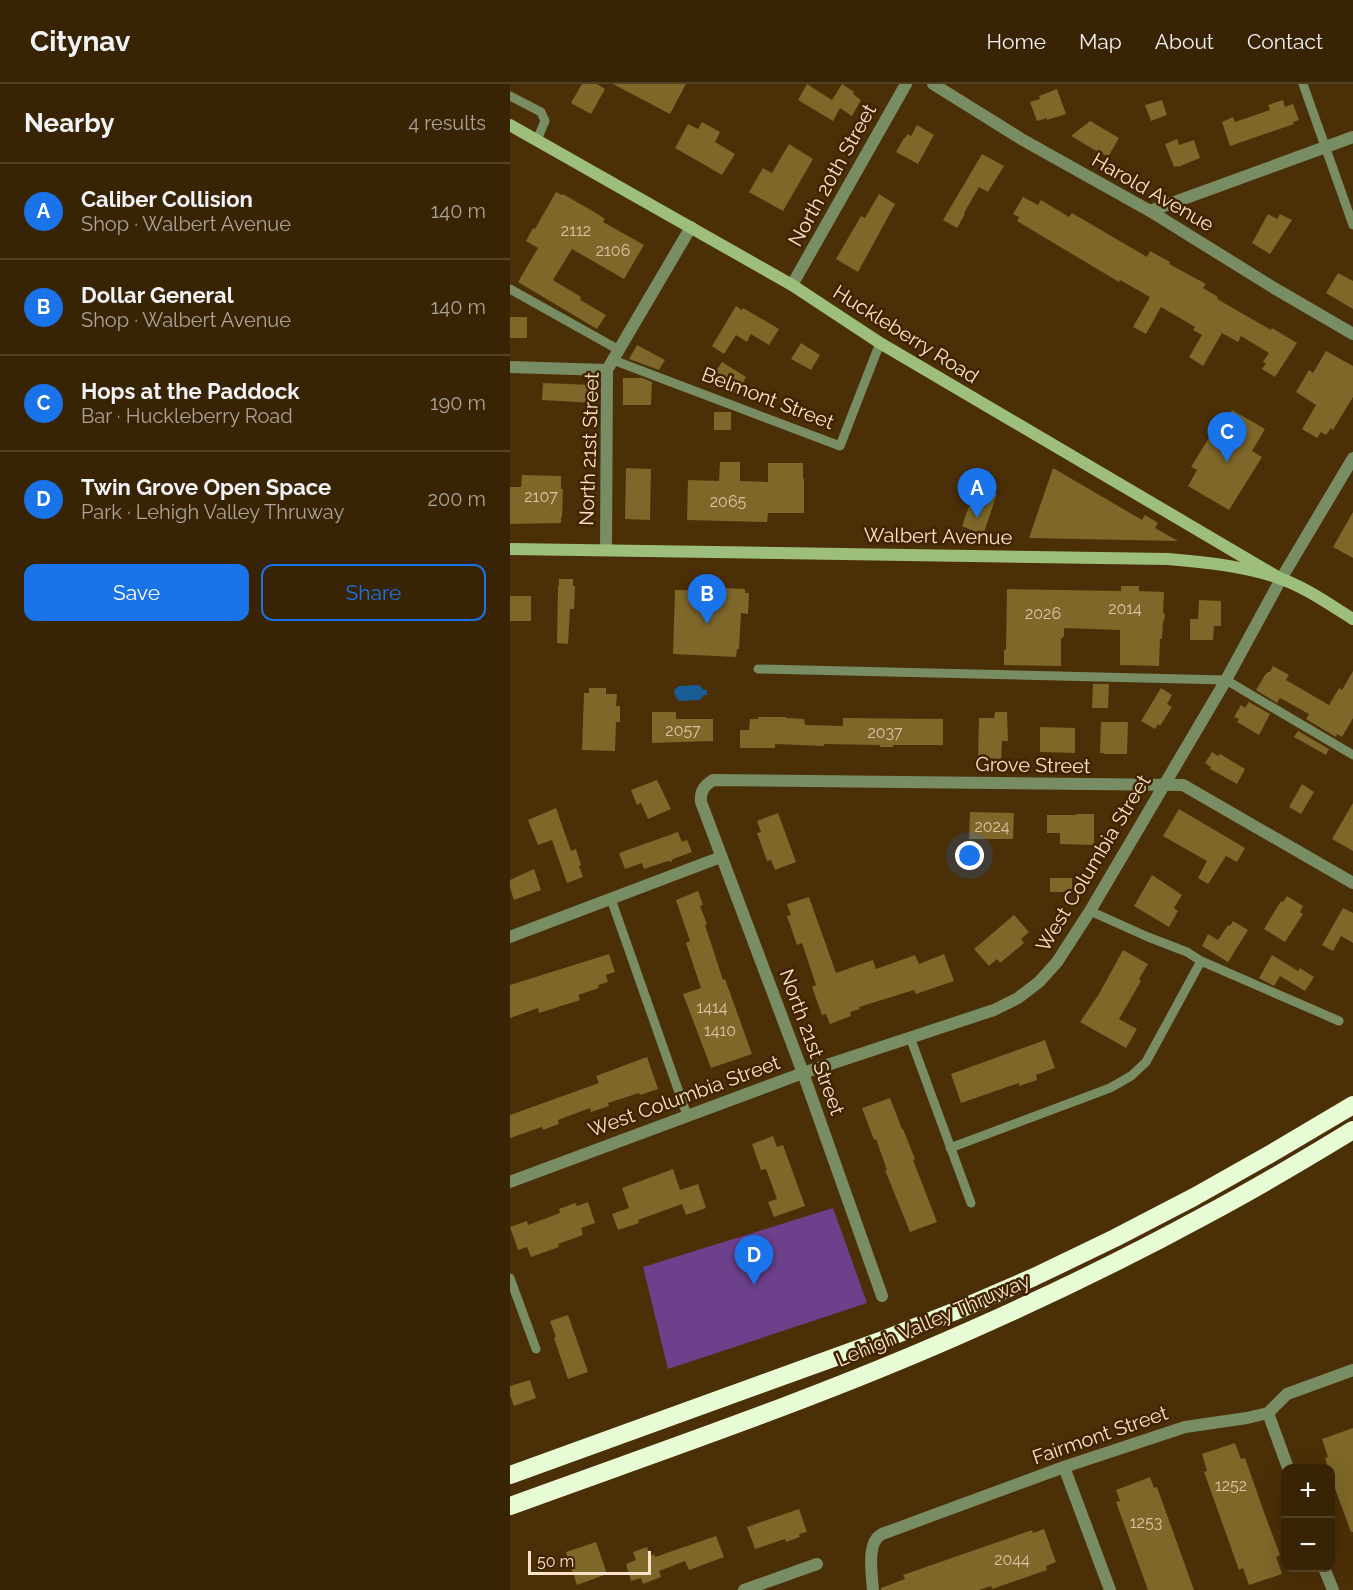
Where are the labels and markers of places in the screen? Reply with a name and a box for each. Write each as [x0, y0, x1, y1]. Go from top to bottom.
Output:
pin: C [1208, 412, 1246, 462]
pin: A [958, 468, 996, 518]
pin: B [688, 574, 726, 624]
pin: D [734, 1236, 774, 1285]

